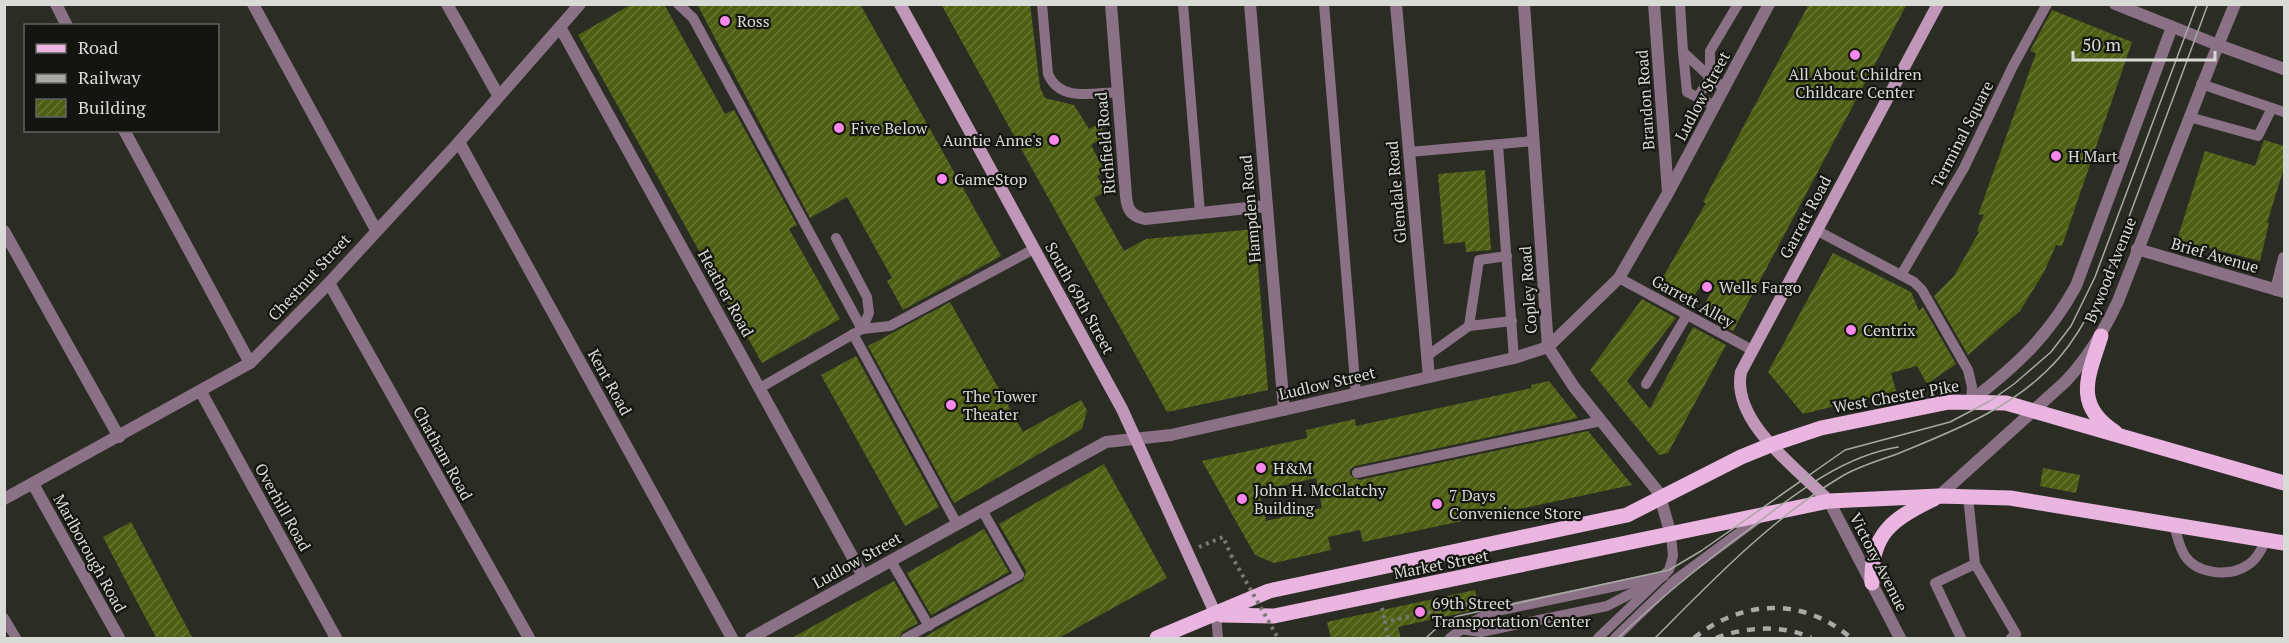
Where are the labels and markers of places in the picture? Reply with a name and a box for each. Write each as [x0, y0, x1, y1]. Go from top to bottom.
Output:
place label: Ross [737, 10, 770, 32]
marker: Ross [718, 14, 732, 28]
marker: All About Children Childcare Center [1848, 48, 1862, 62]
place label: All About Children Childcare Center [1788, 63, 1922, 103]
place label: Five Below [851, 117, 928, 139]
marker: Five Below [832, 121, 846, 135]
place label: Auntie Anne's [943, 129, 1042, 151]
marker: Auntie Anne's [1047, 133, 1061, 147]
place label: H Mart [2068, 145, 2118, 167]
marker: H Mart [2049, 149, 2063, 163]
place label: GameStop [954, 168, 1027, 190]
marker: GameStop [935, 172, 949, 186]
place label: Wells Fargo [1719, 276, 1802, 298]
marker: Wells Fargo [1700, 280, 1714, 294]
place label: Centrix [1863, 319, 1916, 341]
marker: Centrix [1844, 323, 1858, 337]
place label: The Tower Theater [963, 385, 1038, 425]
marker: The Tower Theater [944, 398, 958, 412]
place label: H&M [1273, 457, 1313, 479]
marker: H&M [1254, 461, 1268, 475]
place label: John H. McClatchy Building [1254, 479, 1387, 519]
place label: 7 Days Convenience Store [1449, 484, 1582, 524]
marker: John H. McClatchy Building [1235, 492, 1249, 506]
marker: 7 Days Convenience Store [1430, 497, 1444, 511]
place label: 69th Street Transportation Center [1432, 592, 1592, 632]
marker: 69th Street Transportation Center [1413, 605, 1427, 619]

